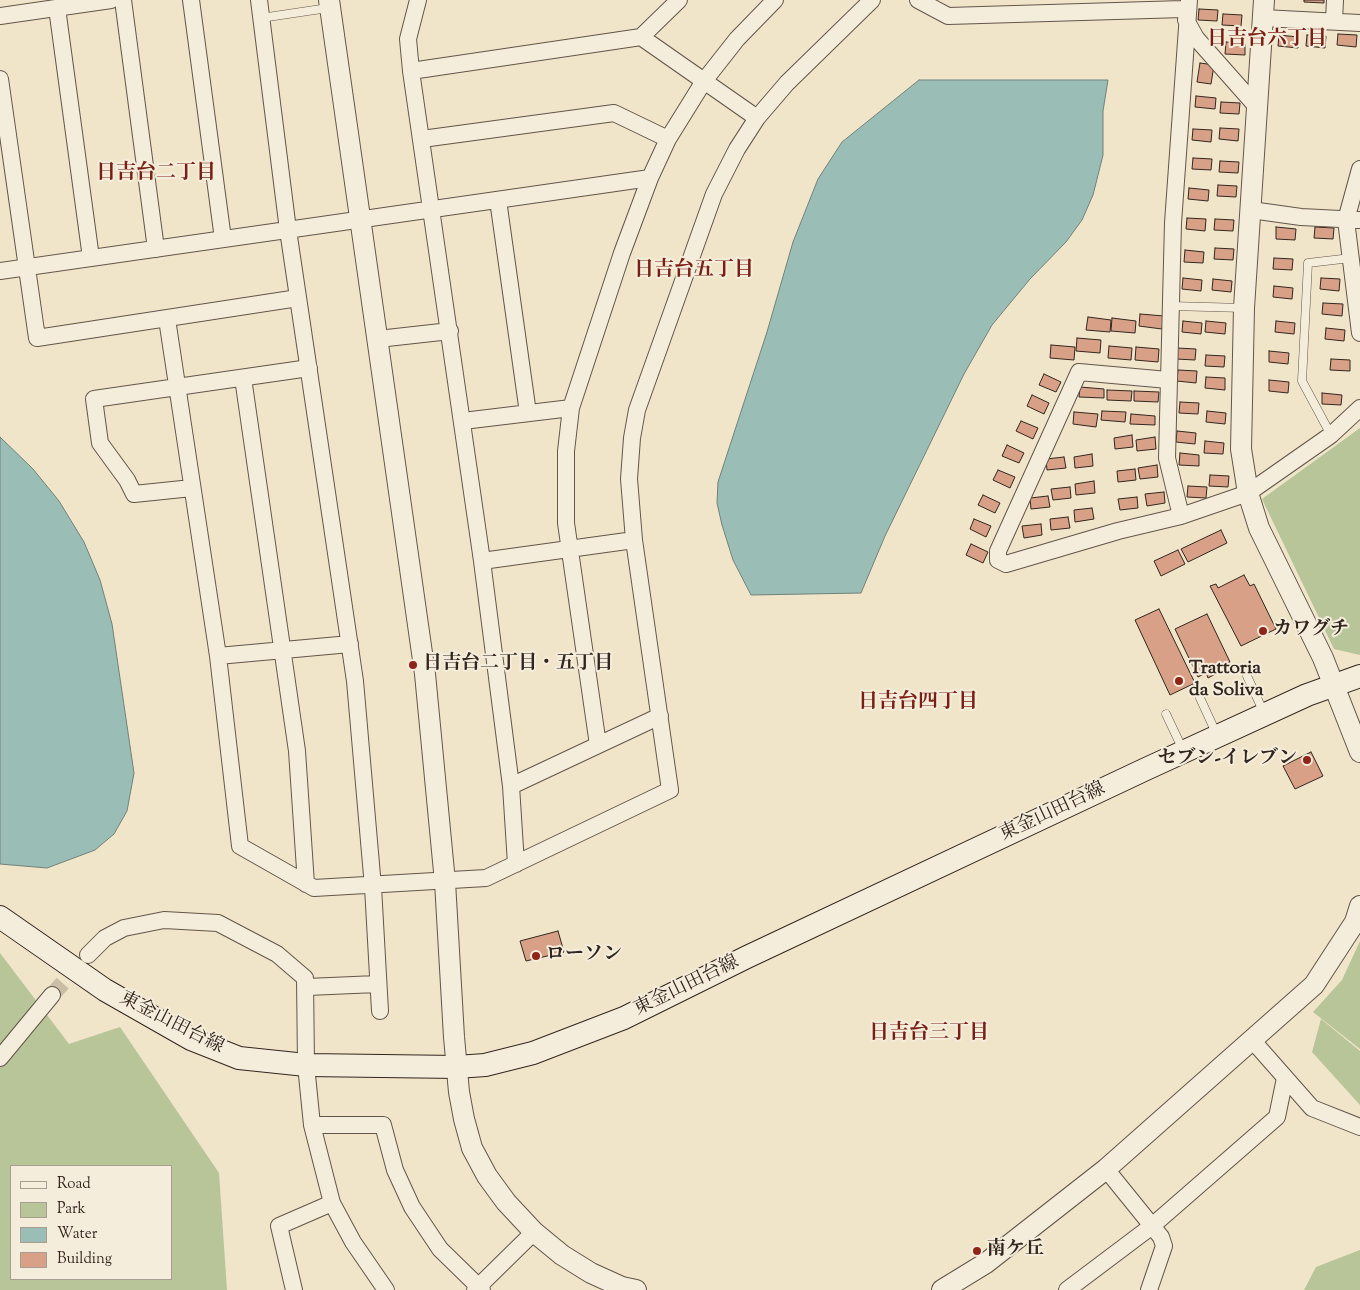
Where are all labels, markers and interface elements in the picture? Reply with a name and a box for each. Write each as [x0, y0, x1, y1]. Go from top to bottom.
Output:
district label: 日吉台六丁目 [1207, 29, 1327, 53]
district label: 日吉台二丁目 [96, 163, 216, 187]
district label: 日吉台五丁目 [634, 260, 754, 284]
place label: カワグチ [1273, 620, 1349, 642]
marker: カワグチ [1257, 625, 1269, 637]
place label: 日吉台二丁目・五丁目 [423, 654, 613, 676]
marker: 日吉台二丁目・五丁目 [407, 659, 419, 671]
place label: Trattoria da Soliva [1189, 659, 1263, 703]
marker: Trattoria da Soliva [1173, 675, 1185, 687]
district label: 日吉台四丁目 [858, 692, 978, 716]
place label: セブン-イレブン [1158, 749, 1297, 771]
marker: セブン-イレブン [1301, 754, 1313, 766]
street label: 東金山田台線 [997, 779, 1109, 847]
place label: ローソン [546, 945, 622, 967]
marker: ローソン [530, 950, 542, 962]
street label: 東金山田台線 [631, 952, 743, 1022]
street label: 東金山田台線 [115, 988, 227, 1060]
district label: 日吉台三丁目 [869, 1023, 989, 1047]
legend [10, 1165, 172, 1280]
text: Road [57, 1174, 91, 1195]
text: Park [57, 1199, 86, 1220]
text: Water [57, 1224, 97, 1245]
place label: 南ケ丘 [987, 1240, 1044, 1262]
marker: 南ケ丘 [971, 1245, 983, 1257]
text: Building [57, 1249, 112, 1270]

